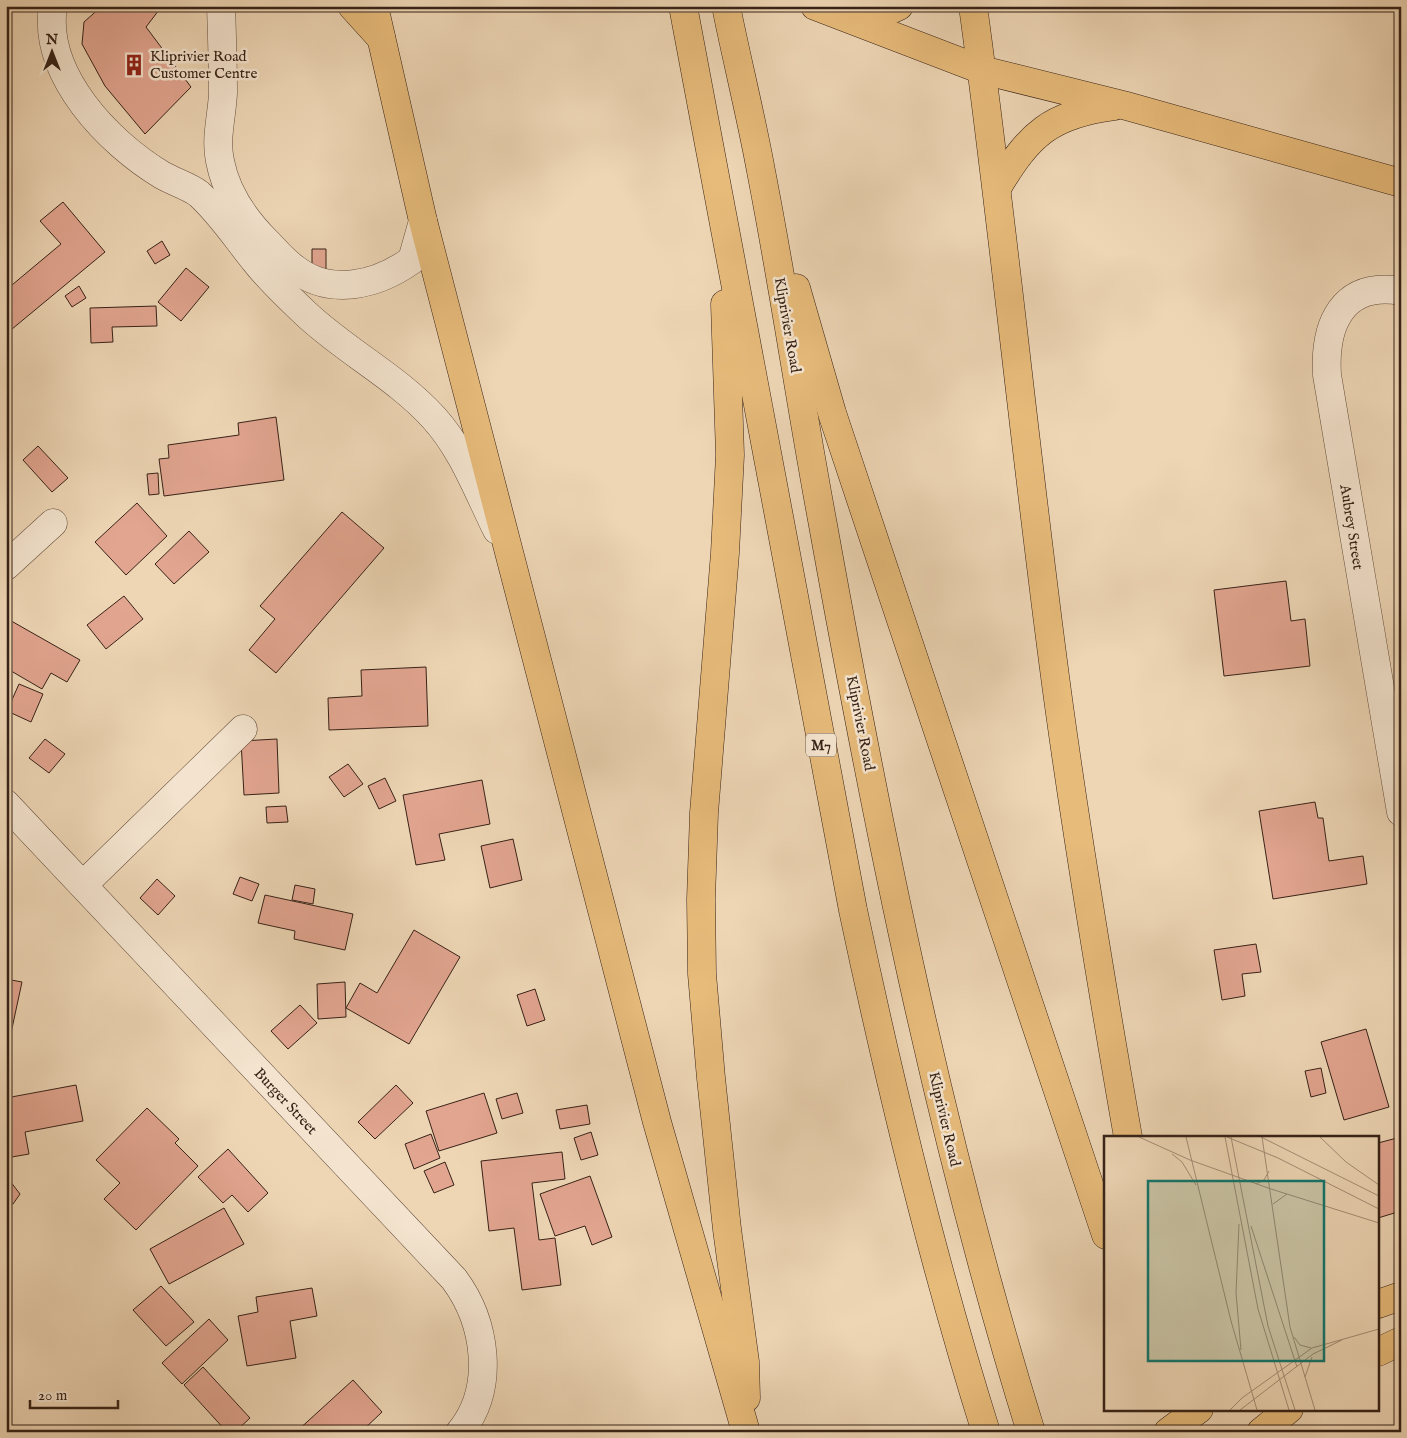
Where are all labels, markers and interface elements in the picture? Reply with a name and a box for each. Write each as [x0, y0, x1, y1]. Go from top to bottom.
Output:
north arrow [28, 28, 78, 78]
text: N [45, 31, 58, 49]
place label: Kliprivier Road Customer Centre [150, 47, 257, 83]
building icon: Kliprivier Road Customer Centre [121, 52, 147, 78]
street label: Kliprivier Road [770, 276, 805, 375]
street label: Aubrey Street [1335, 482, 1368, 571]
street label: Kliprivier Road [842, 674, 879, 773]
road number: M7 [806, 734, 836, 756]
street label: Burger Street [250, 1064, 321, 1139]
street label: Kliprivier Road [924, 1070, 965, 1169]
inset map [1104, 1136, 1380, 1410]
scale bar [30, 1378, 118, 1410]
text: 20 m [38, 1386, 68, 1405]

